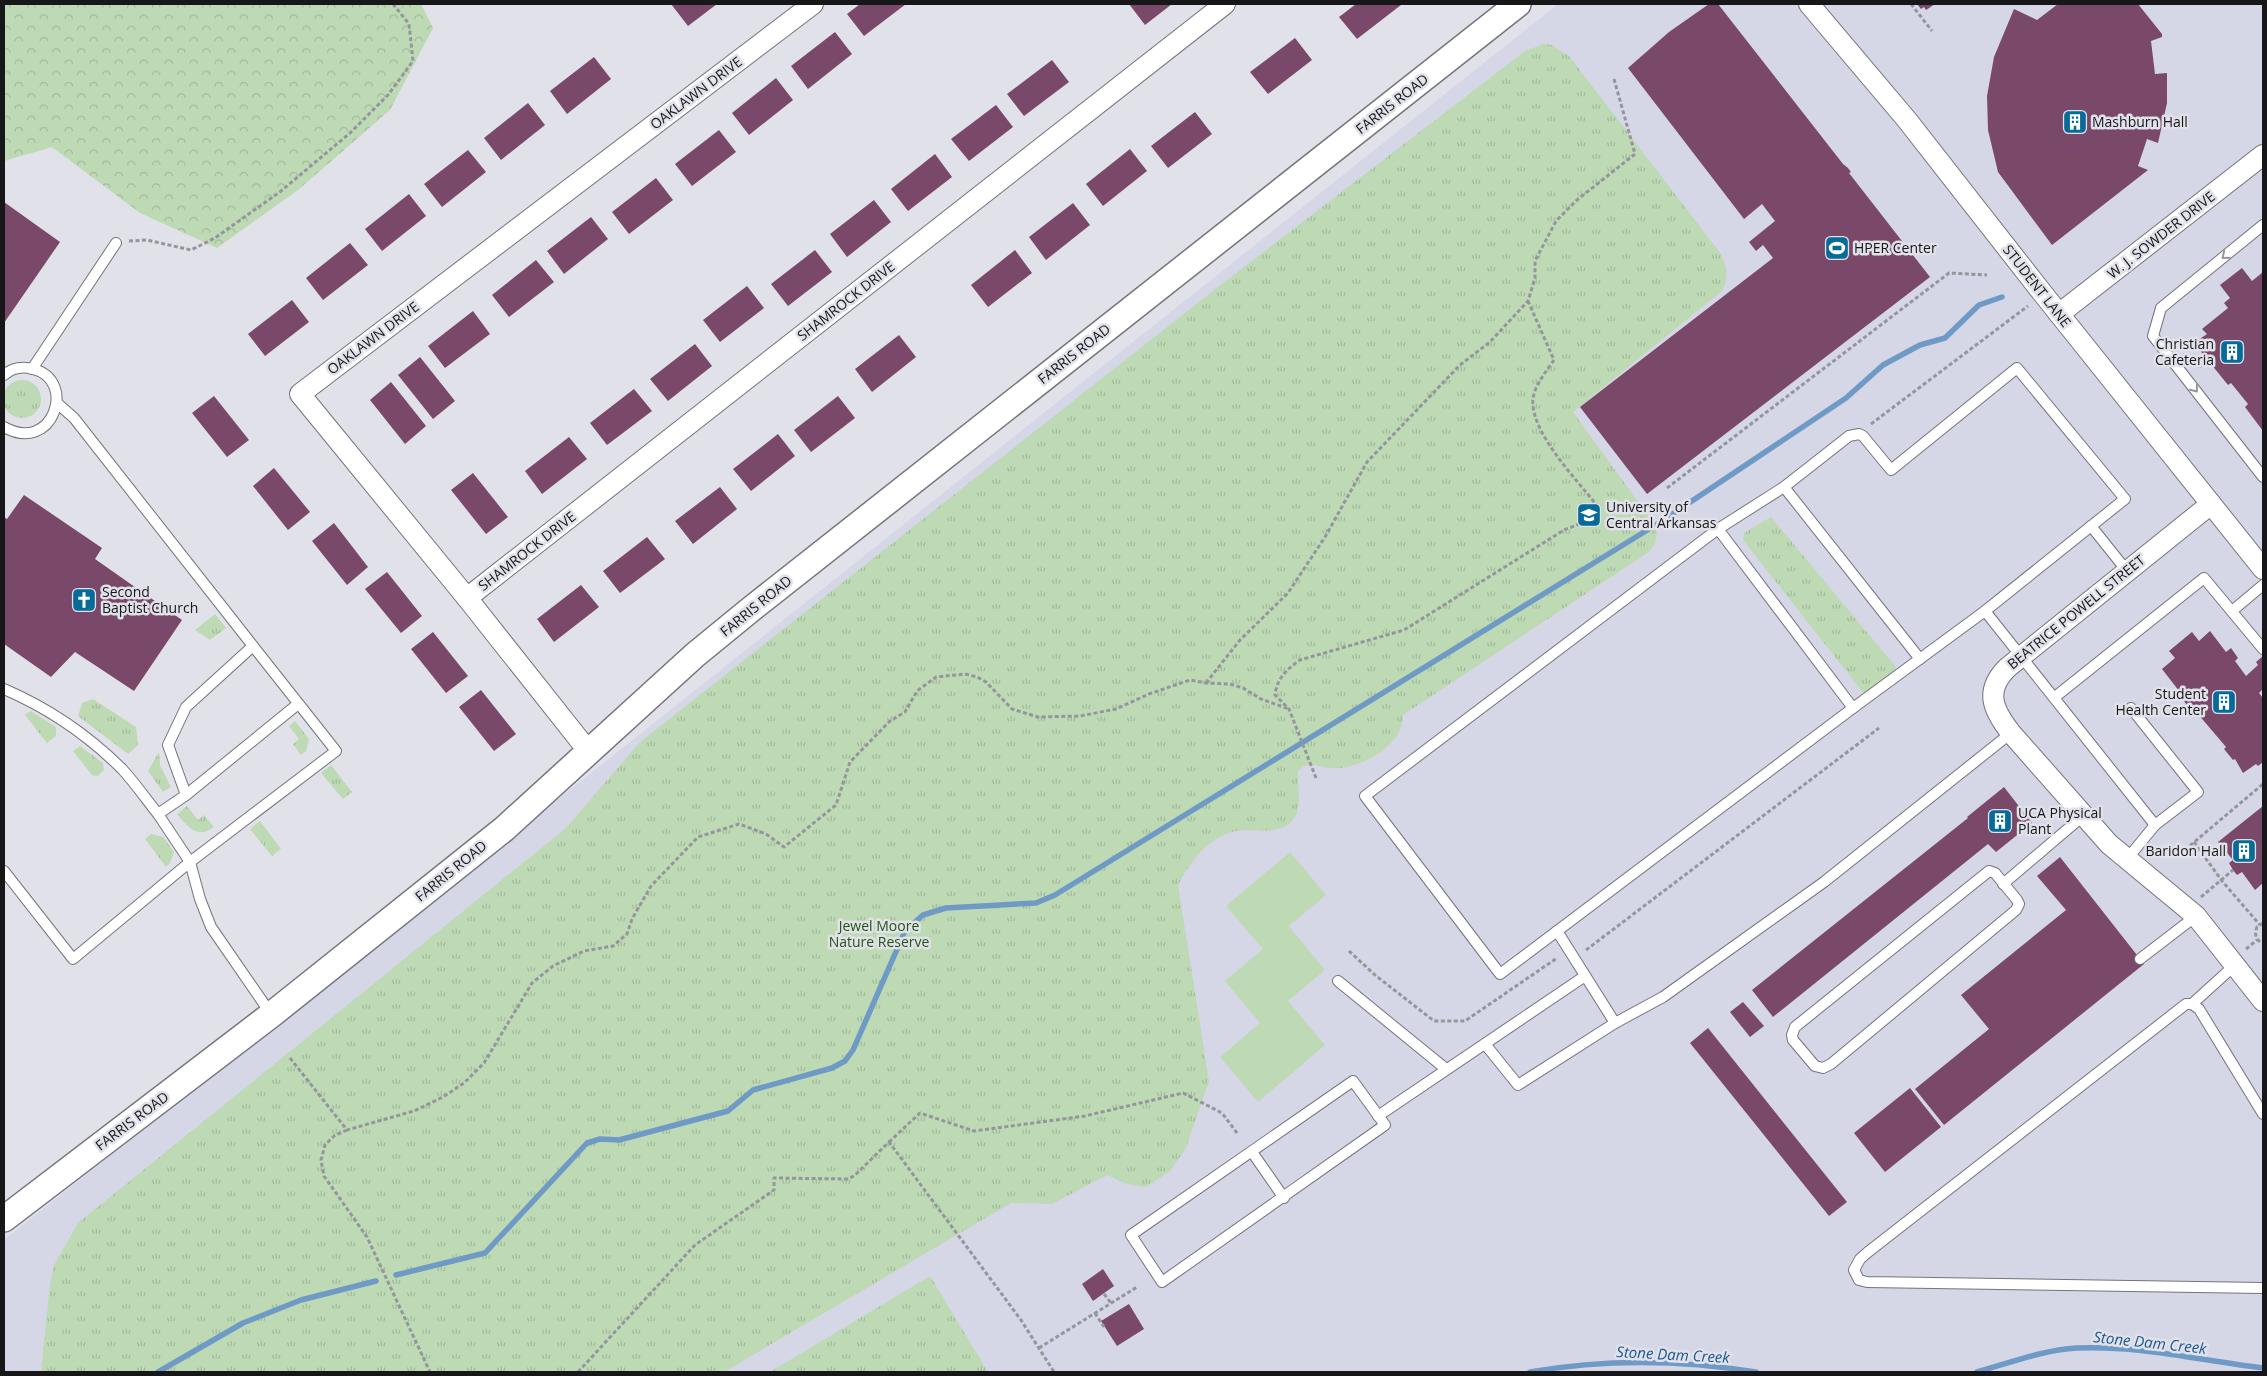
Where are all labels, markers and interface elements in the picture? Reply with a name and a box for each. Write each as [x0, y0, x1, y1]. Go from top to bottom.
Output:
street label: OAKLAWN DRIVE [646, 52, 746, 133]
street label: FARRIS ROAD [1352, 69, 1432, 138]
building icon: Mashburn Hall [2062, 109, 2088, 135]
place label: Mashburn Hall [2092, 112, 2188, 131]
street label: W. J. SOWDER DRIVE [2103, 187, 2218, 283]
sports icon: HPER Center [1824, 235, 1850, 261]
place label: HPER Center [1854, 238, 1937, 257]
street label: STUDENT LANE [1999, 240, 2076, 331]
one-way arrow [2222, 250, 2231, 258]
street label: SHAMROCK DRIVE [793, 257, 898, 345]
street label: OAKLAWN DRIVE [323, 297, 423, 378]
street label: FARRIS ROAD [1034, 319, 1114, 388]
place label: Christian Cafeteria [2155, 334, 2214, 369]
building icon: Christian Cafeteria [2219, 339, 2245, 365]
one-way arrow [2189, 384, 2198, 393]
place label: University of Central Arkansas [1606, 497, 1717, 532]
school or university icon: University of Central Arkansas [1576, 502, 1602, 528]
street label: SHAMROCK DRIVE [474, 507, 579, 595]
street label: BEATRICE POWELL STREET [2003, 550, 2149, 673]
street label: FARRIS ROAD [716, 571, 796, 640]
place label: Second Baptist Church [102, 582, 198, 617]
church icon: Second Baptist Church [71, 587, 97, 613]
place label: Student Health Center [2115, 684, 2206, 719]
building icon: Student Health Center [2211, 689, 2237, 715]
place label: UCA Physical Plant [2018, 803, 2102, 838]
building icon: UCA Physical Plant [1987, 808, 2013, 834]
street label: FARRIS ROAD [411, 836, 491, 905]
building icon: Baridon Hall [2231, 838, 2257, 864]
place label: Baridon Hall [2146, 841, 2226, 860]
park label: Jewel Moore Nature Reserve [829, 916, 929, 951]
street label: FARRIS ROAD [91, 1087, 172, 1154]
water label: Stone Dam Creek [2093, 1326, 2208, 1358]
water label: Stone Dam Creek [1616, 1341, 1731, 1367]

